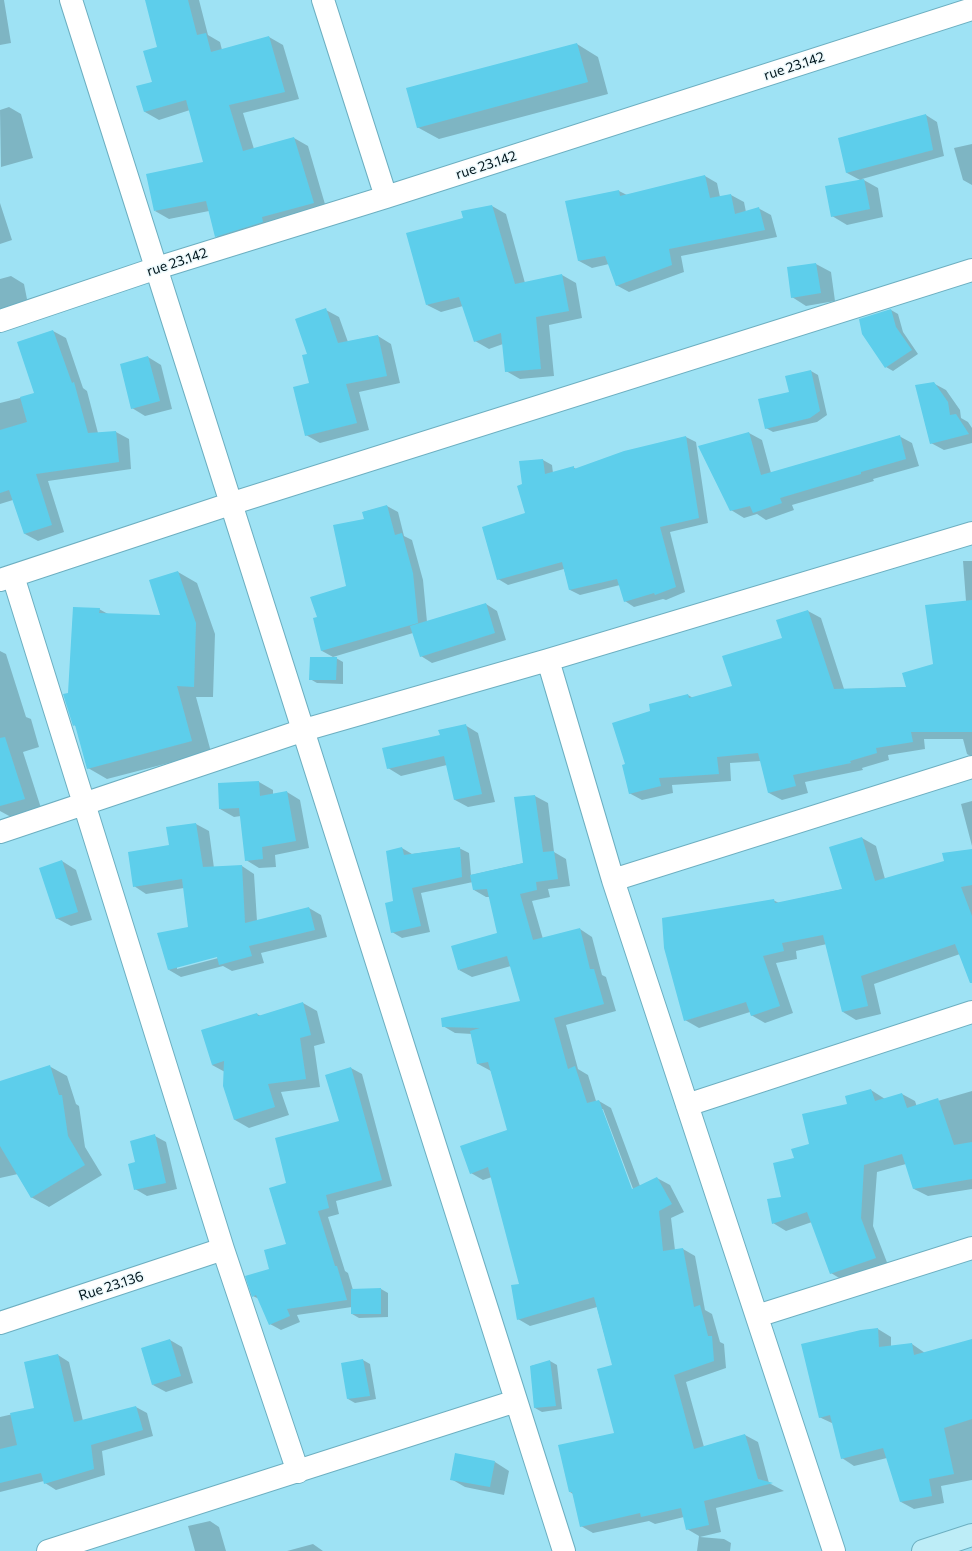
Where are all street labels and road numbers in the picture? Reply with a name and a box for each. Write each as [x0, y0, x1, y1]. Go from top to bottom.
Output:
street label: rue 23.142 [761, 48, 827, 84]
street label: rue 23.142 [453, 147, 519, 183]
street label: rue 23.142 [144, 244, 210, 280]
street label: Rue 23.136 [76, 1268, 146, 1304]

